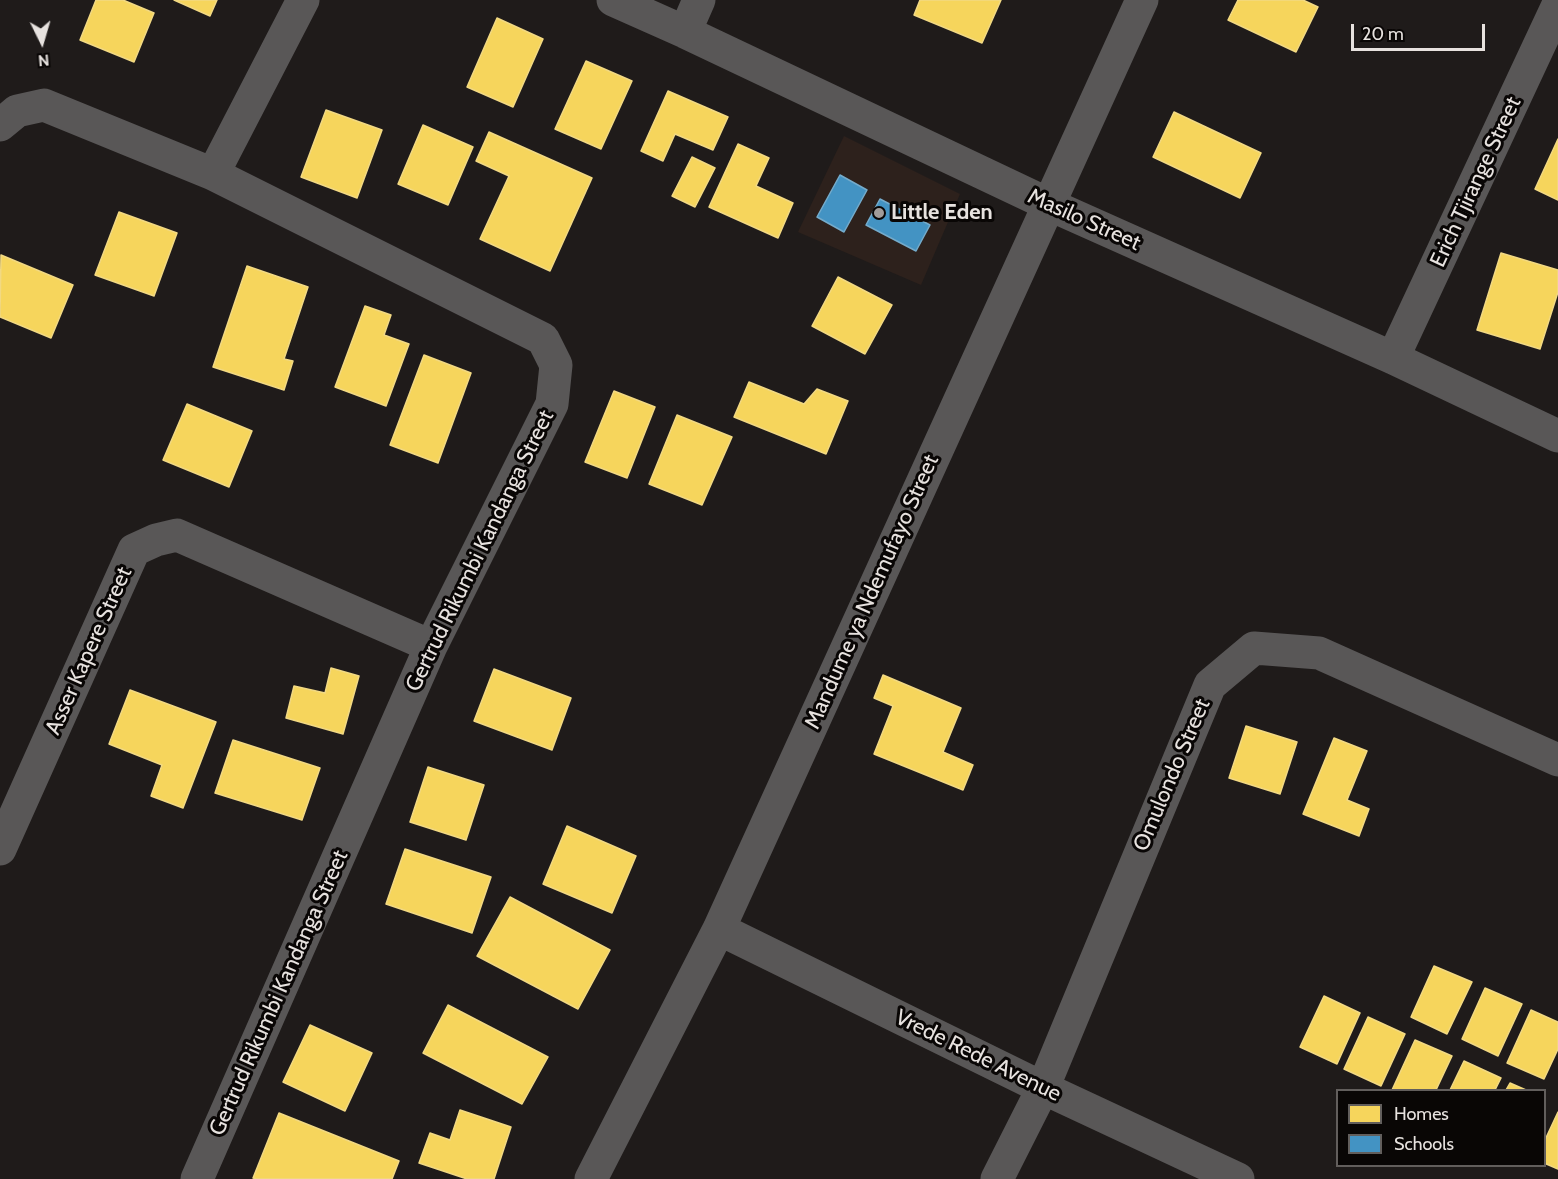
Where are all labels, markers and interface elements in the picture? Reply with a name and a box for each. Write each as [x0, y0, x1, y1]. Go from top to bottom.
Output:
north arrow [12, 12, 72, 72]
scale bar [1354, 12, 1488, 50]
text: 20 m [1362, 23, 1404, 45]
text: N [37, 50, 50, 70]
street label: Erich Tjirange Street [1425, 93, 1527, 271]
street label: Masilo Street [1023, 183, 1145, 257]
place label: Little Eden [891, 200, 993, 226]
marker: Little Eden [872, 206, 886, 220]
street label: Gertrud Rikumbi Kandanga Street [400, 406, 560, 696]
street label: Mandume ya Ndemufayo Street [799, 451, 945, 733]
street label: Asser Kapere Street [40, 563, 138, 739]
street label: Omulondo Street [1128, 695, 1216, 855]
street label: Gertrud Rikumbi Kandanga Street [204, 846, 354, 1140]
street label: Vrede Rede Avenue [891, 1004, 1065, 1108]
legend [1336, 1089, 1546, 1167]
text: Homes [1394, 1103, 1449, 1125]
text: Schools [1394, 1133, 1454, 1155]

